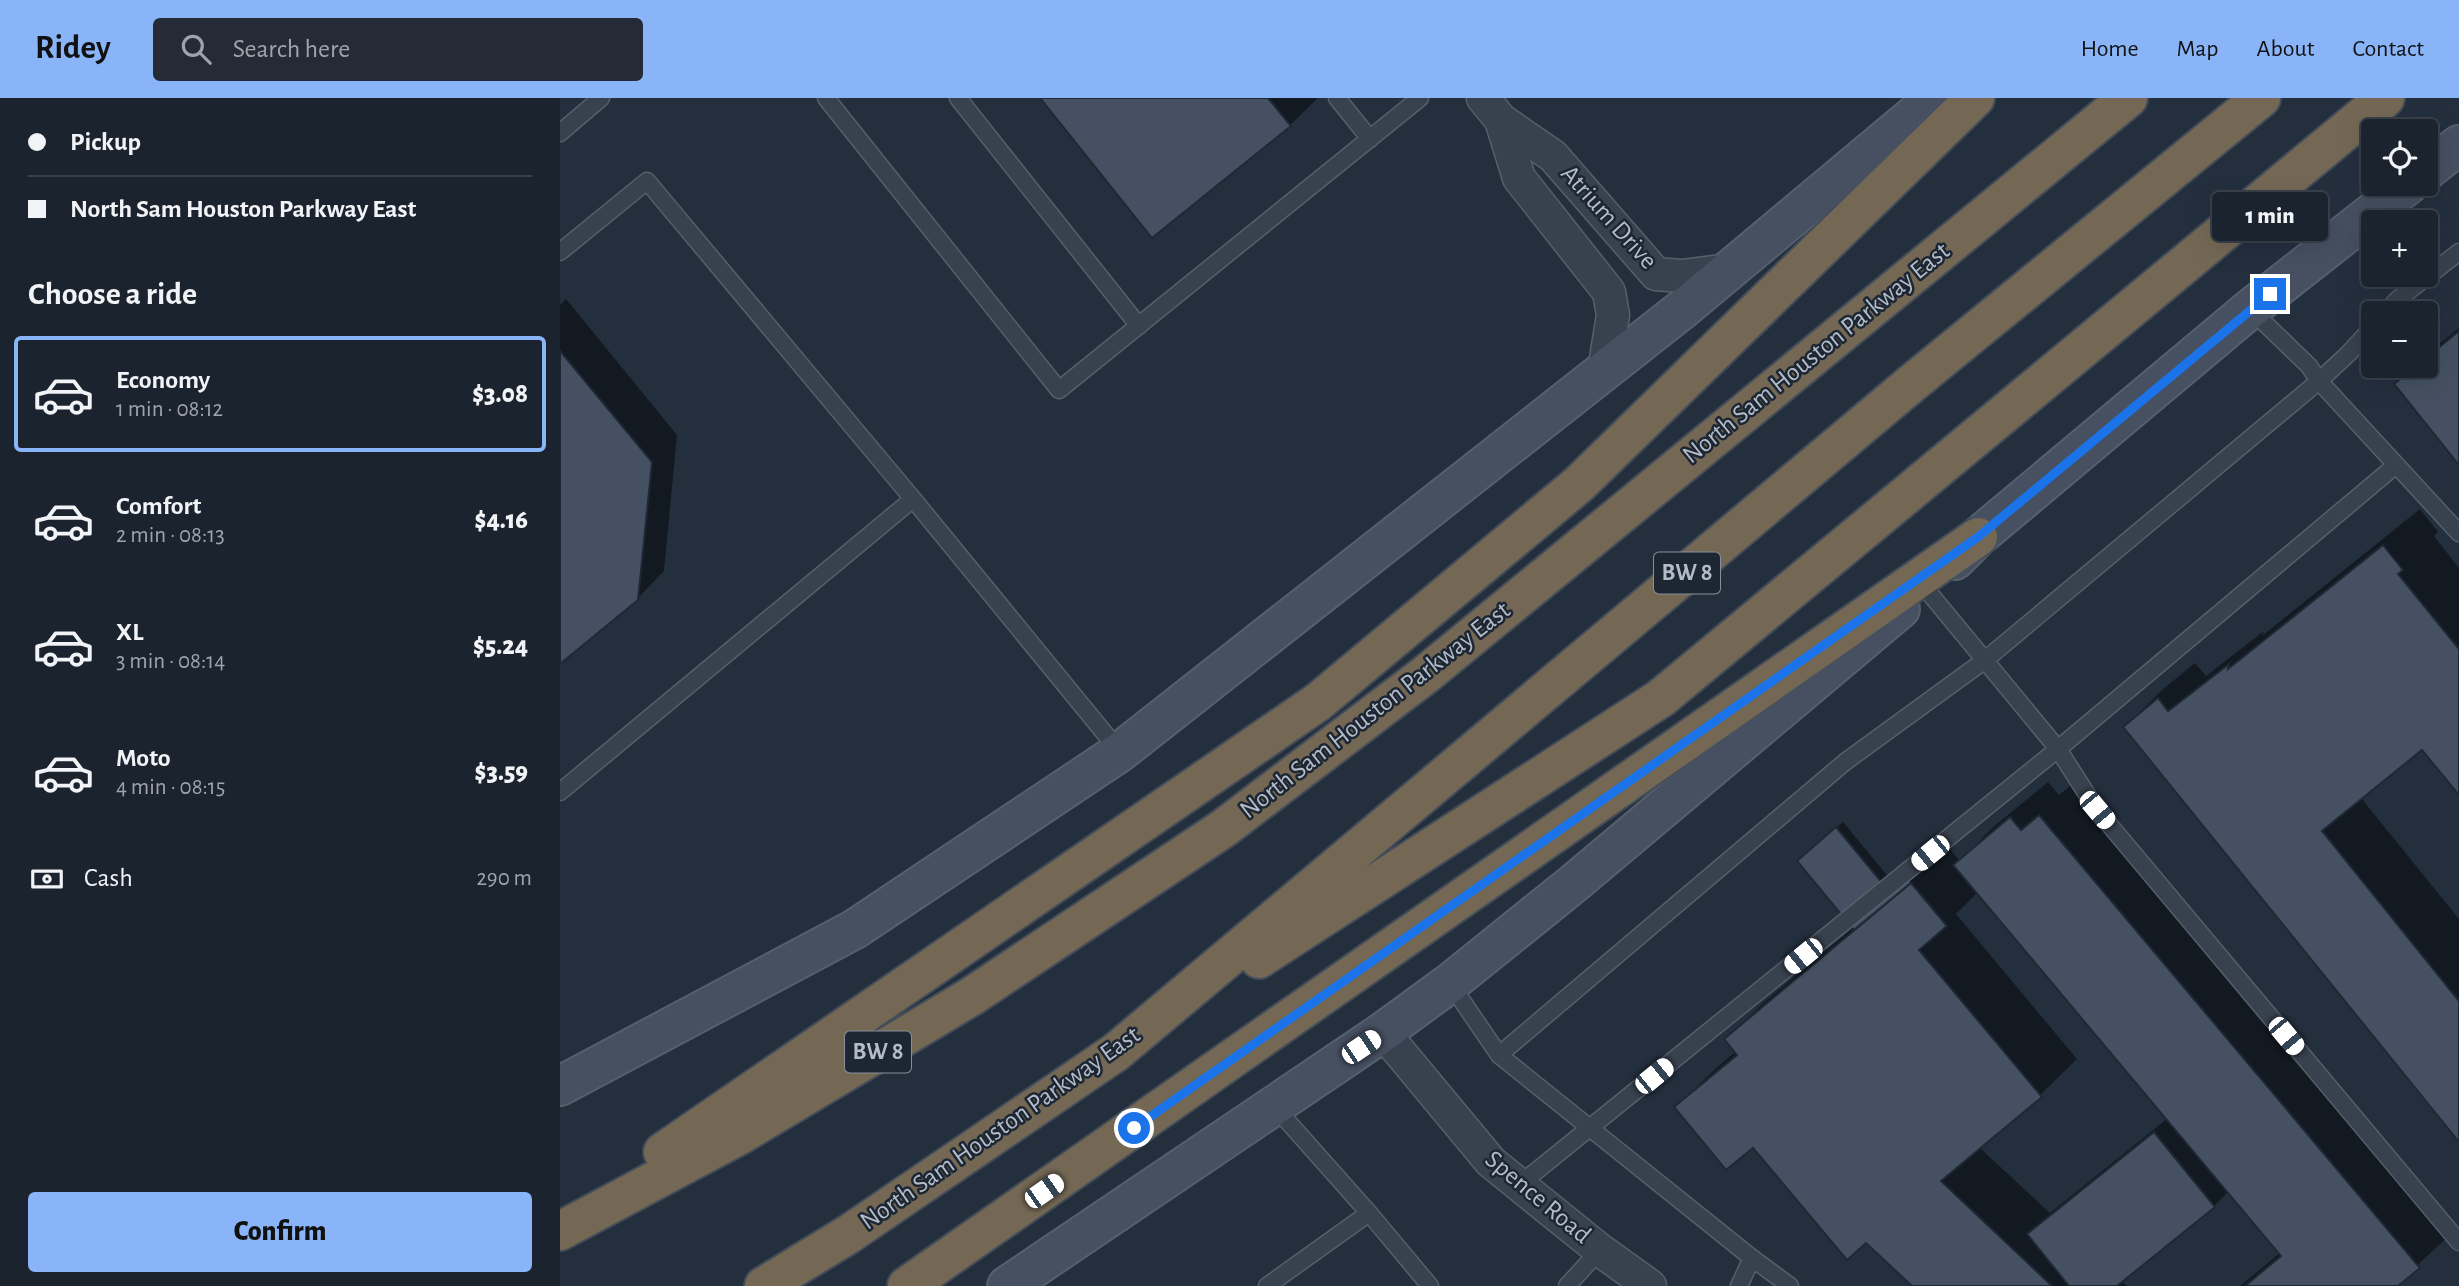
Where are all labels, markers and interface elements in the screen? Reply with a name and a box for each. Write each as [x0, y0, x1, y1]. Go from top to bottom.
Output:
search box [153, 18, 643, 81]
icon: search [177, 30, 215, 68]
text: Ridey [35, 32, 111, 65]
text: Search here [233, 36, 350, 62]
text: Home [2081, 37, 2139, 61]
text: Map [2177, 37, 2219, 61]
text: About [2257, 37, 2314, 61]
text: Contact [2352, 37, 2424, 61]
map controls [2361, 119, 2438, 378]
button: locate [2361, 119, 2438, 196]
text: Pickup [70, 129, 141, 155]
street label: Atrium Drive [1556, 160, 1662, 274]
callout: 1 min [2212, 192, 2328, 242]
text: North Sam Houston Parkway East [70, 196, 416, 222]
text: 1 min [2246, 205, 2294, 228]
button: + [2361, 210, 2438, 287]
street label: North Sam Houston Parkway East [1678, 238, 1954, 468]
text: Choose a ride [28, 278, 197, 310]
route end [2254, 278, 2286, 310]
button: − [2361, 301, 2438, 378]
icon: car [32, 363, 95, 426]
text: Economy [116, 367, 210, 393]
text: $3.08 [472, 381, 528, 407]
text: 1 min · 08:12 [116, 398, 223, 421]
icon: car [32, 489, 95, 552]
text: Comfort [116, 493, 201, 519]
text: $4.16 [475, 507, 528, 533]
text: 2 min · 08:13 [116, 524, 225, 547]
road number: BW 8 [1654, 552, 1720, 594]
street label: North Sam Houston Parkway East [1235, 597, 1515, 823]
icon: car [32, 615, 95, 678]
text: XL [116, 619, 143, 645]
text: $5.24 [473, 633, 528, 659]
text: 3 min · 08:14 [116, 650, 225, 673]
icon: car [32, 741, 95, 804]
text: Moto [116, 745, 171, 771]
text: $3.59 [475, 759, 528, 785]
text: 4 min · 08:15 [116, 776, 225, 799]
car [2076, 787, 2119, 833]
car [1908, 832, 1953, 874]
icon: cash [28, 860, 66, 898]
text: Cash [84, 865, 133, 891]
text: 290 m [476, 867, 532, 890]
car [1781, 935, 1826, 977]
car [2265, 1013, 2308, 1059]
street label: North Sam Houston Parkway East [855, 1021, 1145, 1235]
car [1338, 1027, 1385, 1067]
road number: BW 8 [845, 1032, 911, 1072]
car [1632, 1055, 1677, 1097]
route start [1118, 1112, 1150, 1144]
street label: Spence Road [1480, 1146, 1596, 1248]
car [1021, 1170, 1068, 1212]
button: Confirm [28, 1192, 532, 1272]

